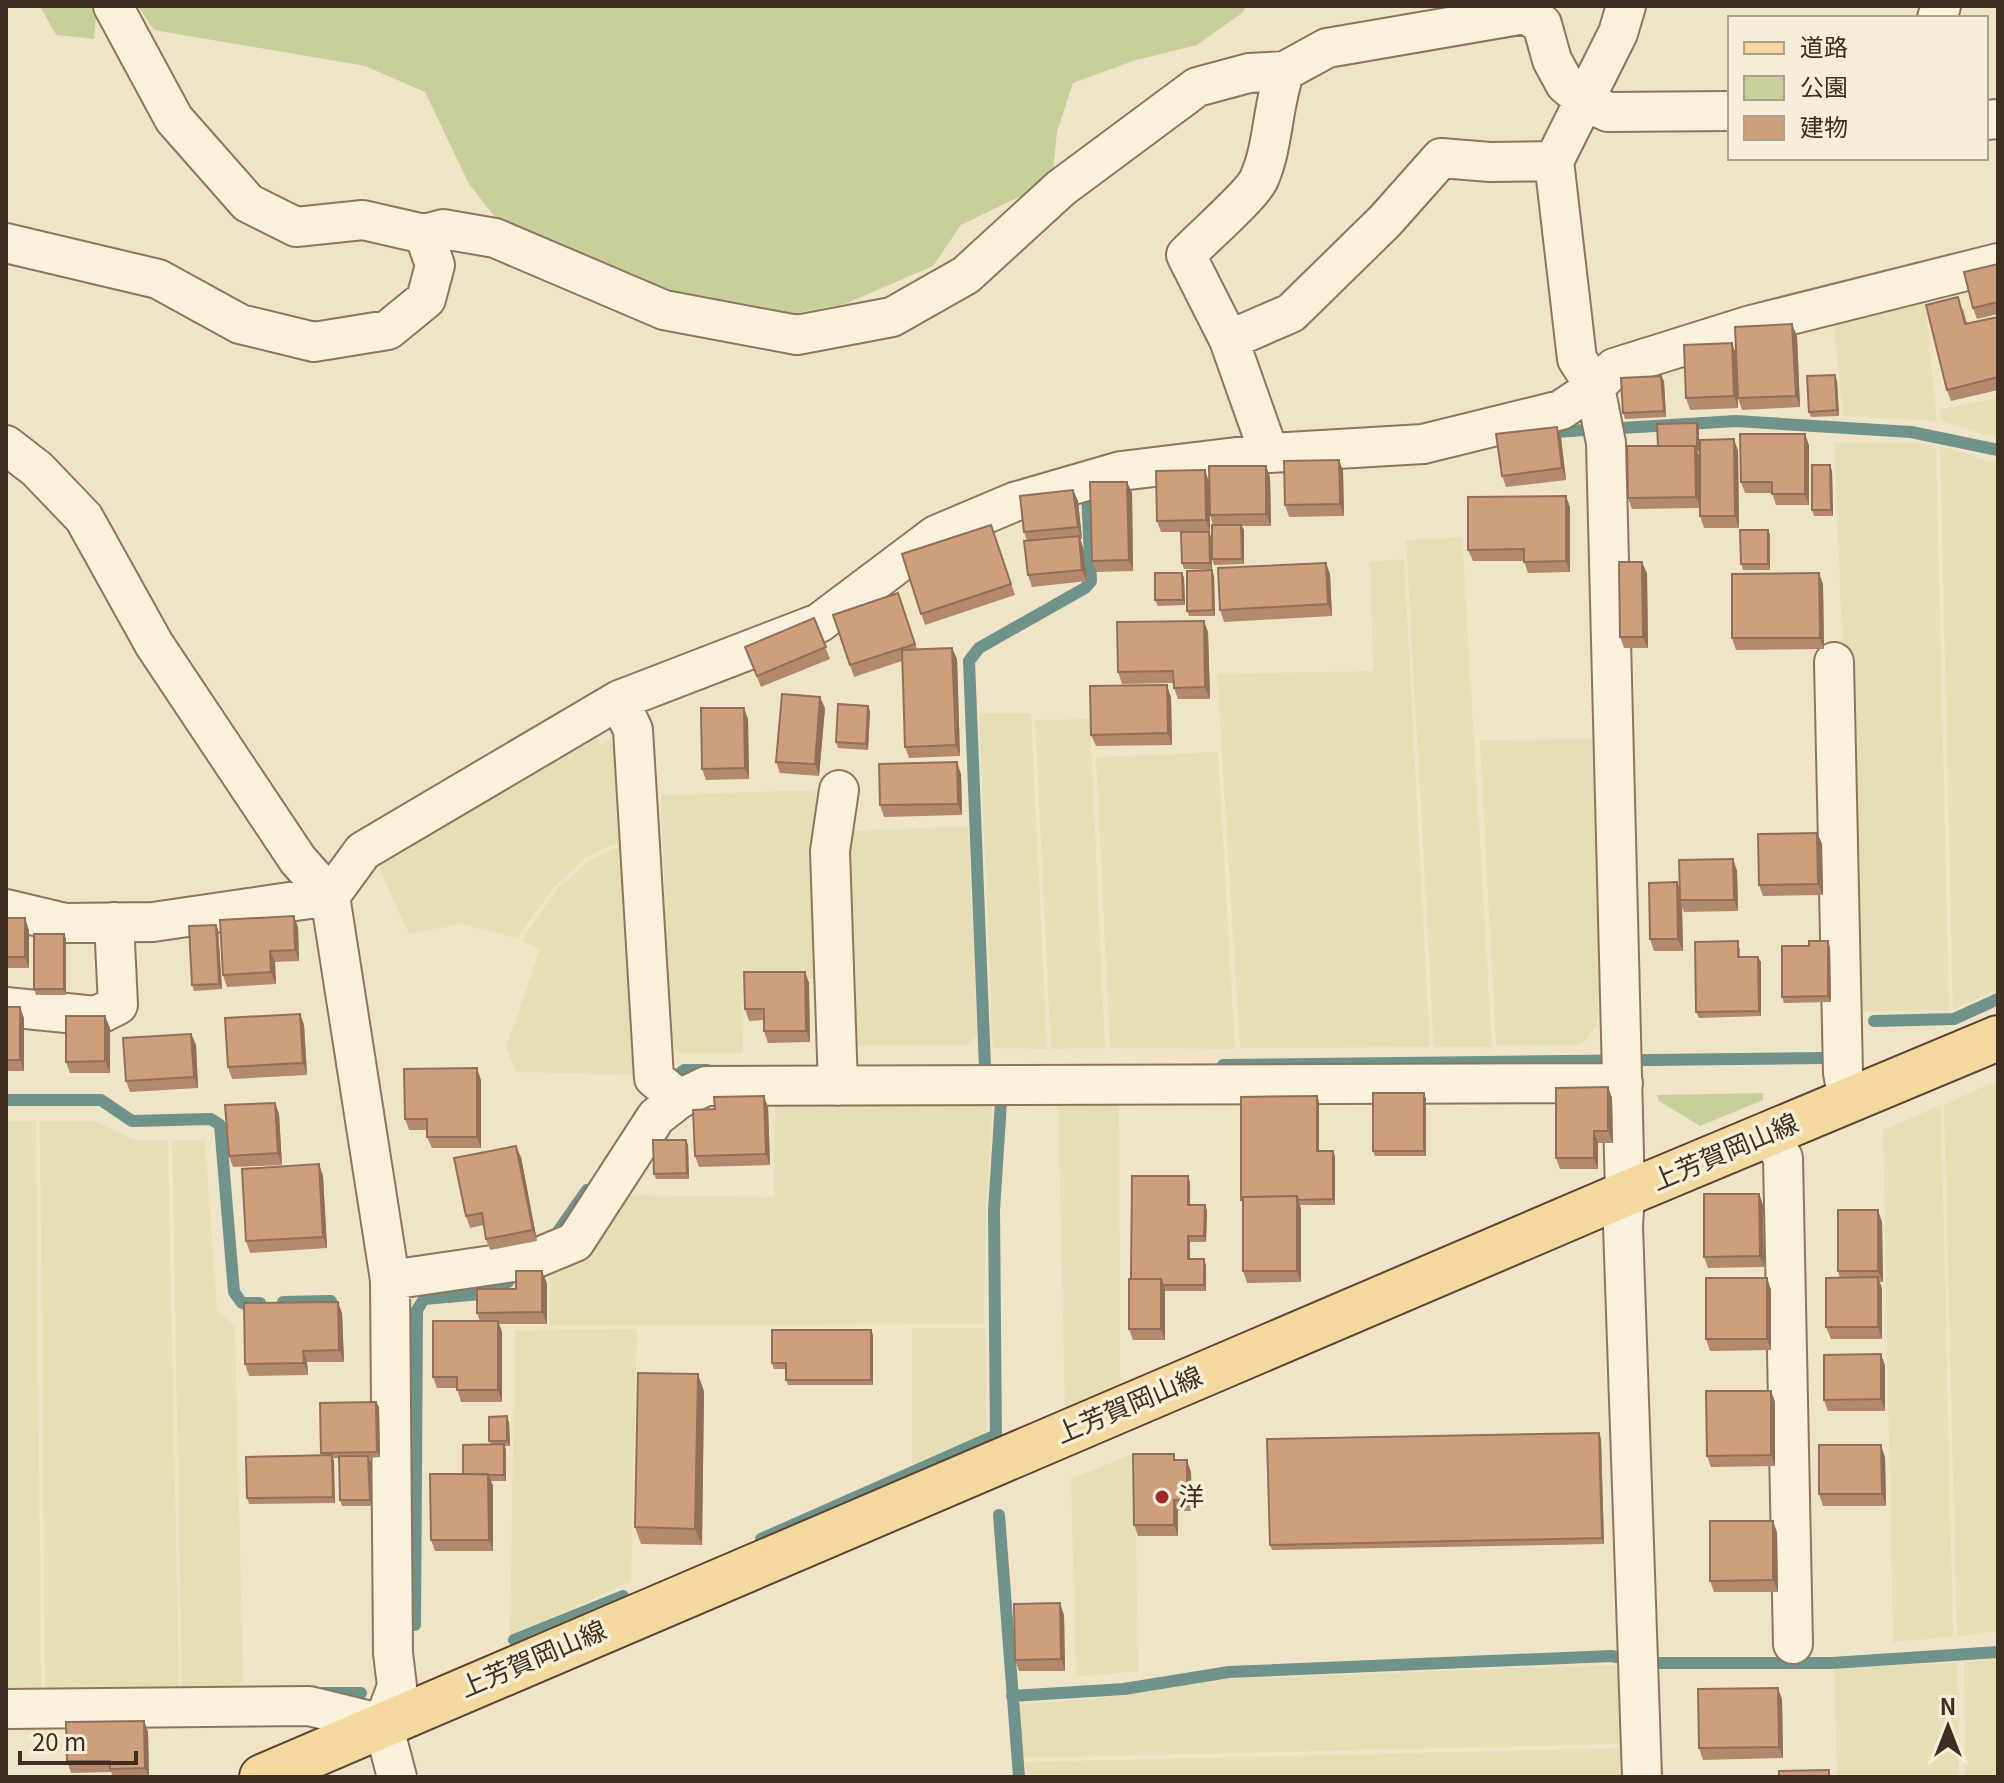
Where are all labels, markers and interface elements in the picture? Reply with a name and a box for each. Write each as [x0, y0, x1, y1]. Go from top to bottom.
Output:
legend [1728, 16, 1988, 160]
text: 道路 [1800, 28, 1848, 63]
text: 公園 [1800, 68, 1848, 103]
text: 建物 [1800, 108, 1848, 143]
street label: 上芳賀岡山線 [1645, 1102, 1803, 1197]
street label: 上芳賀岡山線 [1049, 1355, 1207, 1450]
place label: 洋 [1178, 1476, 1204, 1513]
marker: 洋 [1153, 1488, 1171, 1506]
street label: 上芳賀岡山線 [453, 1609, 611, 1704]
north arrow [1908, 1687, 1988, 1767]
text: N [1940, 1689, 1956, 1721]
scale bar [20, 1715, 136, 1765]
text: 20 m [32, 1723, 86, 1758]

